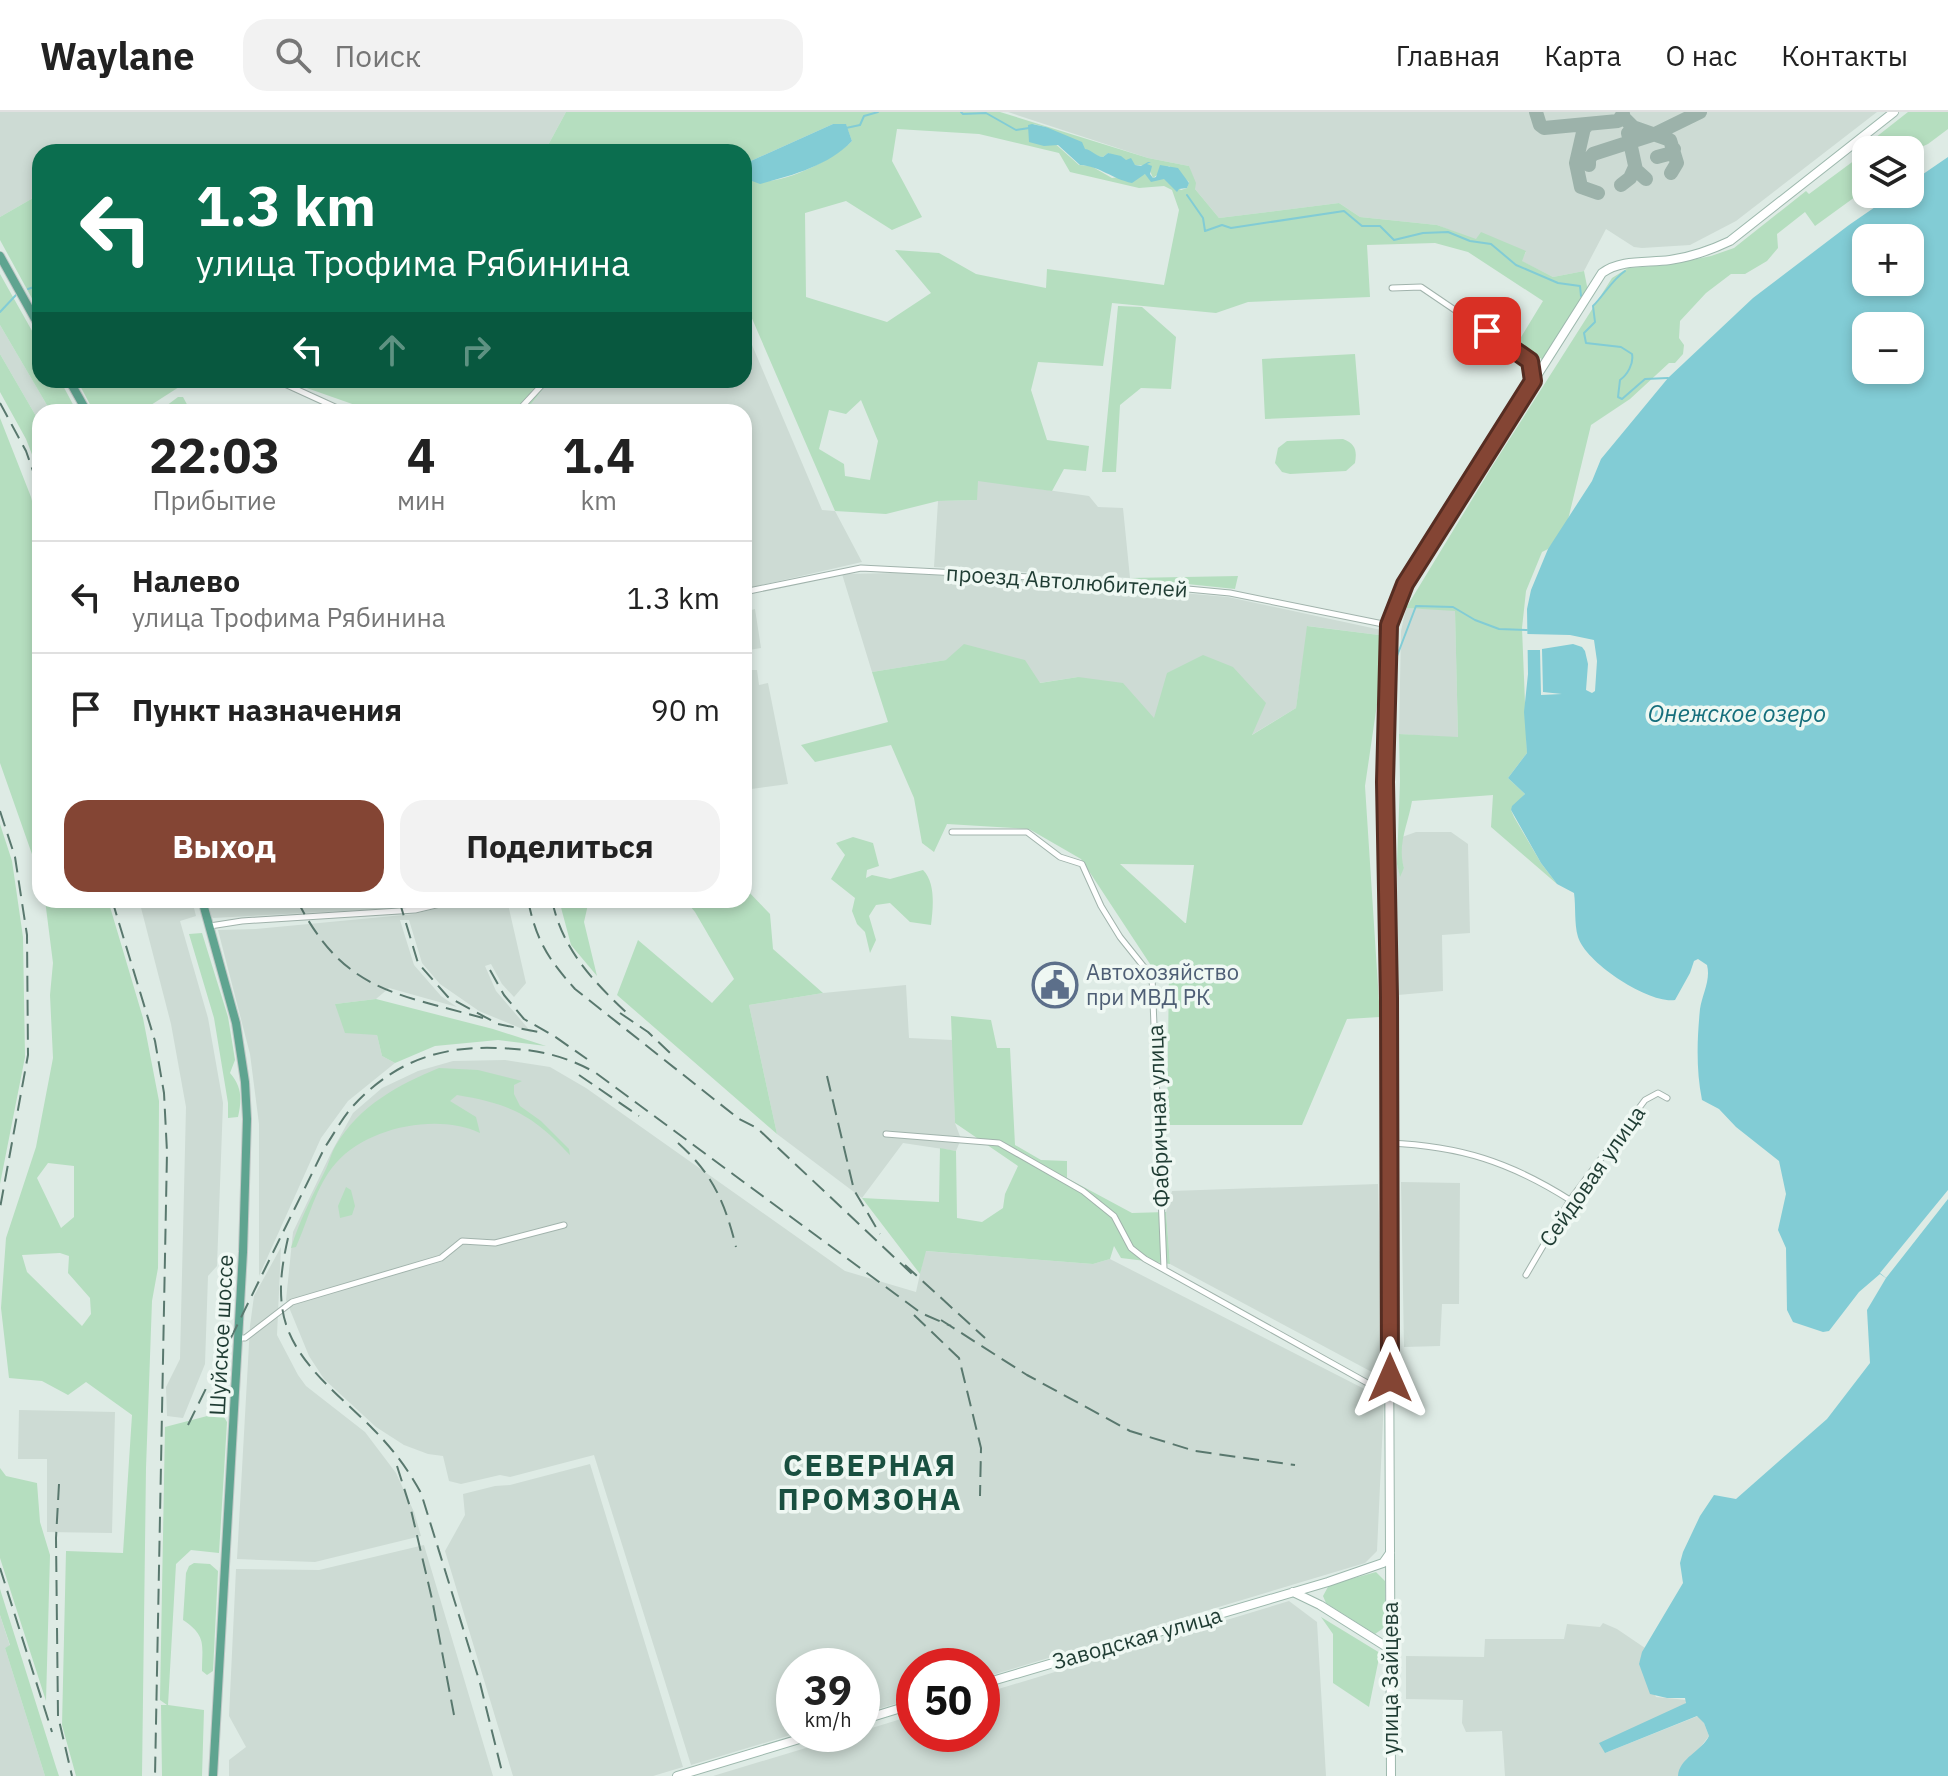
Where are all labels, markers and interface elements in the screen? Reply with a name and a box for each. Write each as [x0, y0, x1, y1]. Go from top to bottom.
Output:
search box [243, 19, 803, 91]
text: Waylane [40, 31, 195, 80]
icon: search [271, 33, 315, 77]
text: Поиск [335, 36, 421, 75]
text: Главная [1396, 37, 1500, 74]
text: Карта [1544, 37, 1621, 74]
text: О нас [1665, 37, 1737, 74]
text: Контакты [1781, 37, 1908, 74]
map controls [1852, 136, 1924, 384]
button: layers [1852, 136, 1924, 208]
text: 1.3 km [196, 169, 376, 241]
icon: left [64, 176, 168, 280]
button: + [1852, 224, 1924, 296]
text: улица Трофима Рябинина [196, 239, 630, 286]
pin [1453, 297, 1521, 365]
icon: arrive [1465, 309, 1509, 353]
button: − [1852, 312, 1924, 384]
icon: left [286, 328, 330, 372]
icon: ahead [370, 328, 414, 372]
icon: right [454, 328, 498, 372]
text: 22:03 [149, 424, 280, 486]
text: 4 [407, 424, 436, 486]
text: 1.4 [563, 424, 635, 486]
text: Прибытие [153, 483, 276, 517]
text: мин [397, 483, 446, 517]
text: km [581, 483, 617, 517]
street label: проезд Автолюбителей [945, 558, 1189, 603]
text: Налево [132, 561, 240, 600]
icon: left [64, 575, 108, 619]
text: 1.3 km [627, 578, 720, 617]
text: улица Трофима Рябинина [132, 600, 446, 634]
icon: arrive [64, 687, 108, 731]
text: Пункт назначения [132, 690, 402, 729]
text: 90 m [651, 690, 720, 729]
water label: Онежское озеро [1648, 697, 1826, 729]
button: Выход [64, 800, 384, 892]
button: Поделиться [400, 800, 720, 892]
place label: Автохозяйство при МВД РК [1086, 957, 1239, 1011]
public building icon: Автохозяйство при МВД РК [1031, 961, 1079, 1009]
street label: Фабричная улица [1140, 1024, 1175, 1208]
street label: Сейдовая улица [1532, 1099, 1651, 1252]
street label: Шуйское шоссе [202, 1254, 239, 1416]
position arrow [1348, 1336, 1432, 1420]
district label: СЕВЕРНАЯ ПРОМЗОНА [778, 1445, 962, 1518]
street label: Заводская улица [1049, 1599, 1225, 1676]
street label: улица Зайцева [1375, 1601, 1404, 1755]
speed limit sign: 50 [896, 1648, 1000, 1752]
text: 39 [804, 1664, 852, 1716]
text: km/h [804, 1706, 852, 1733]

